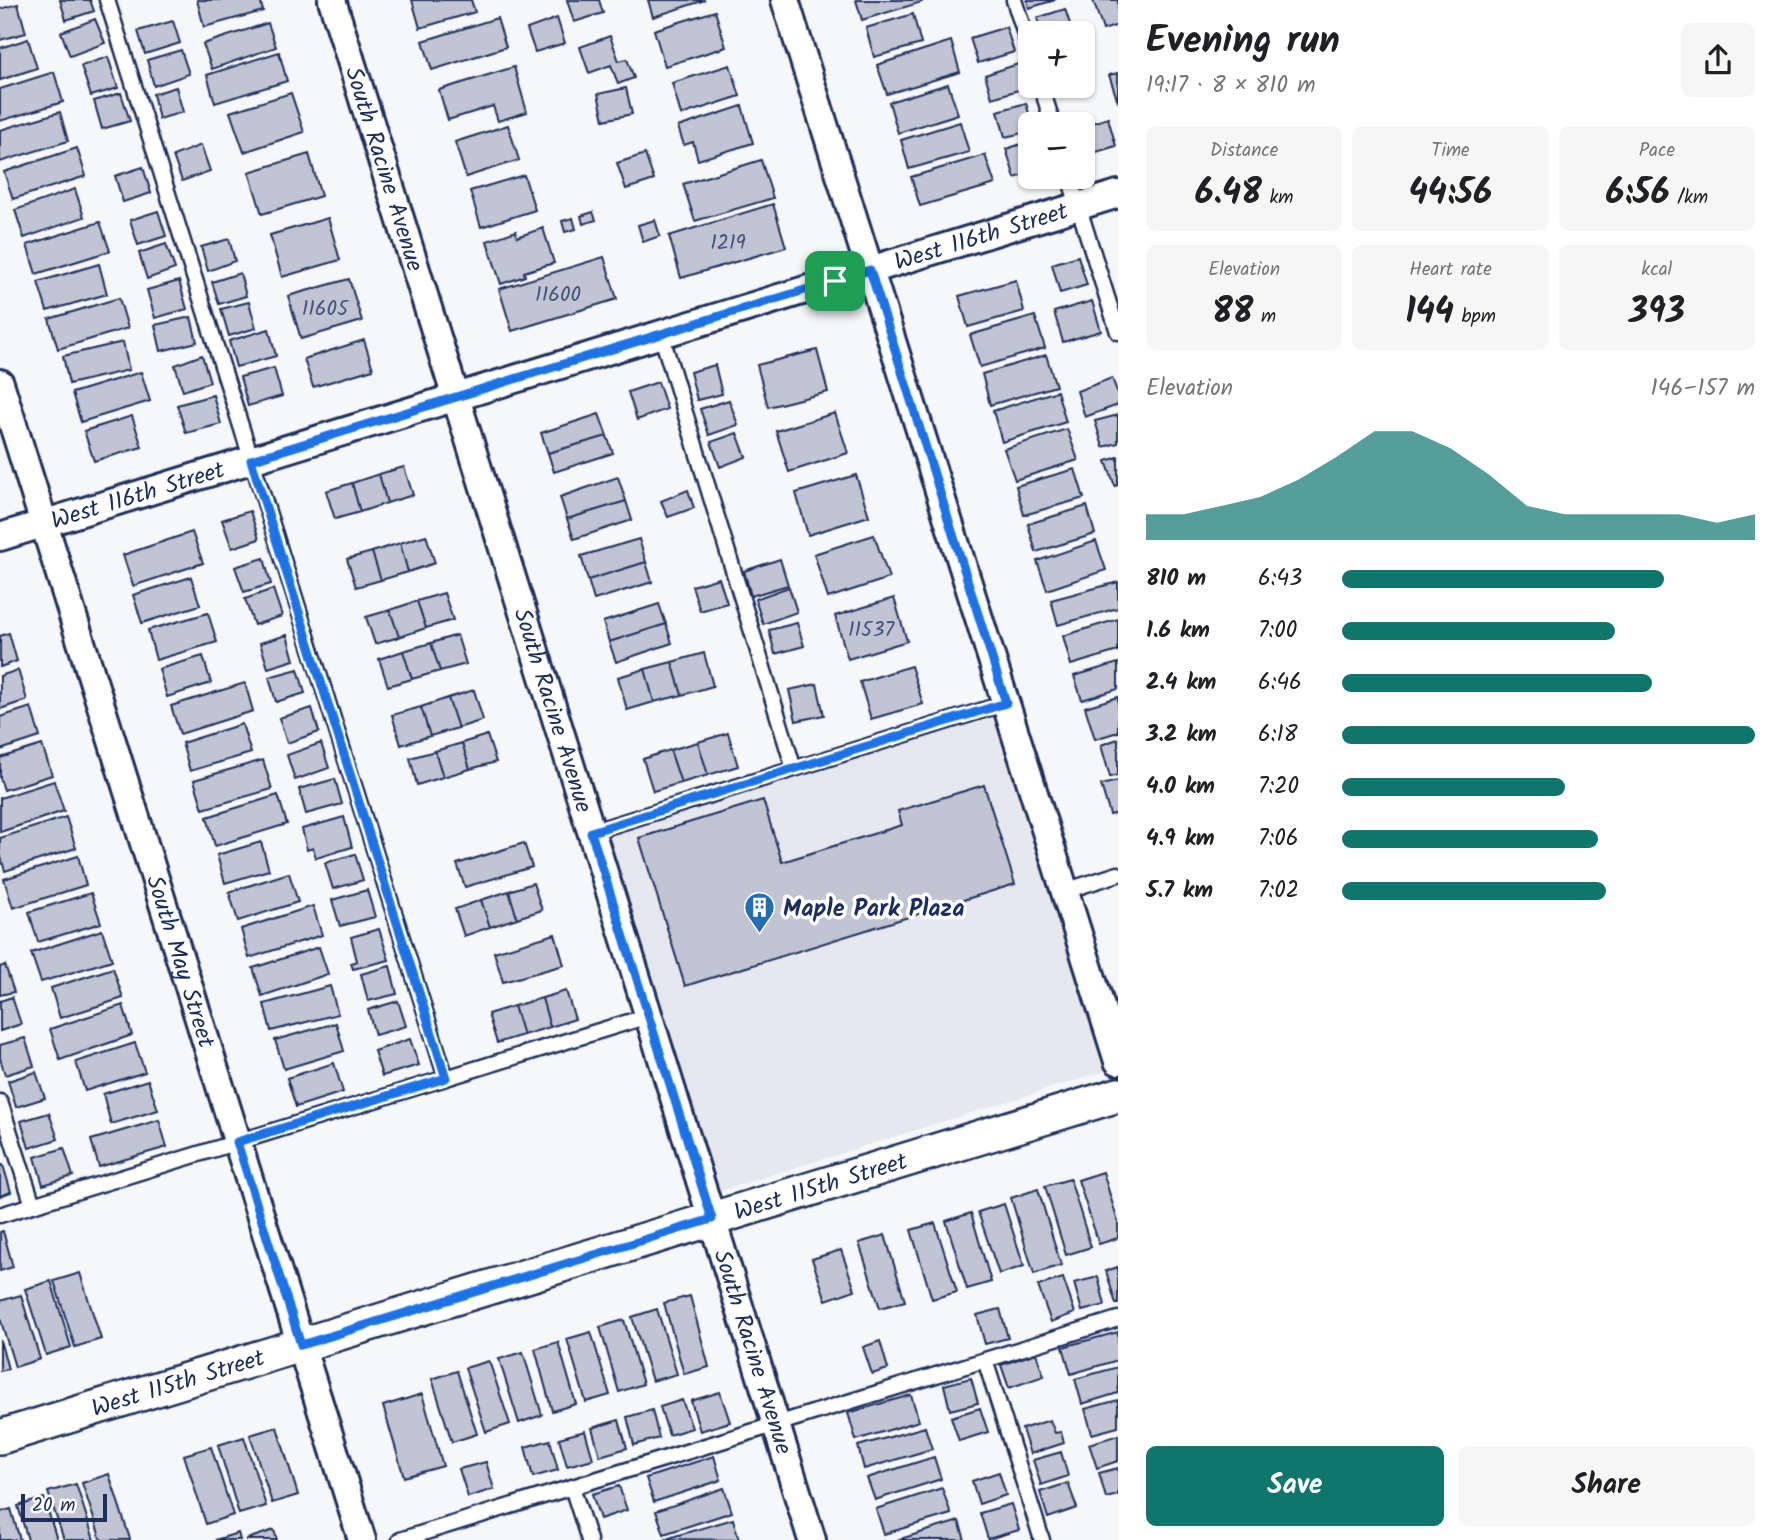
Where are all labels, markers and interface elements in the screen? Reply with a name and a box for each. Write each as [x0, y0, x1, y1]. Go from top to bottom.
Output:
text: Evening run [1146, 12, 1340, 72]
map controls [1018, 21, 1095, 189]
button: + [1018, 21, 1095, 98]
button: share [1681, 23, 1755, 97]
street label: South Racine Avenue [333, 62, 434, 277]
text: 19:17 · 8 × 810 m [1146, 68, 1315, 104]
button: − [1018, 112, 1095, 189]
text: Distance [1210, 136, 1278, 166]
text: Time [1431, 136, 1470, 166]
text: Pace [1639, 136, 1675, 166]
text: 6.48 [1195, 166, 1262, 222]
text: 44:56 [1409, 166, 1492, 222]
text: 6:56 [1605, 166, 1670, 222]
text: km [1262, 183, 1293, 213]
text: /km [1670, 183, 1708, 213]
street label: West 116th Street [890, 192, 1074, 283]
house number: 1219 [710, 227, 746, 260]
pin [805, 251, 865, 311]
text: Elevation [1208, 255, 1280, 285]
text: Heart rate [1409, 255, 1492, 285]
text: kcal [1641, 255, 1672, 285]
icon: arrive [816, 262, 854, 300]
house number: 11600 [535, 279, 581, 312]
text: 88 [1212, 285, 1253, 341]
text: 144 [1405, 285, 1454, 341]
text: 393 [1629, 285, 1685, 341]
house number: 11605 [302, 293, 350, 326]
text: m [1253, 302, 1276, 332]
text: bpm [1454, 302, 1496, 332]
text: Elevation [1146, 371, 1233, 407]
text: 146–157 m [1651, 371, 1755, 407]
street label: West 116th Street [46, 451, 231, 541]
text: 810 m [1146, 561, 1206, 597]
text: 6:43 [1258, 561, 1302, 597]
street label: South Racine Avenue [502, 603, 602, 818]
text: 1.6 km [1146, 613, 1210, 649]
text: 7:00 [1258, 613, 1297, 649]
house number: 11537 [848, 614, 895, 647]
text: 2.4 km [1146, 665, 1216, 701]
text: 6:46 [1258, 665, 1302, 701]
text: 3.2 km [1146, 717, 1216, 753]
text: 6:18 [1258, 717, 1298, 753]
text: 4.0 km [1146, 769, 1215, 805]
text: 7:20 [1258, 769, 1299, 805]
text: 4.9 km [1146, 821, 1215, 857]
text: 7:06 [1258, 821, 1299, 857]
street label: South May Street [134, 871, 225, 1054]
text: 5.7 km [1146, 873, 1213, 909]
text: 7:02 [1258, 873, 1299, 909]
place label: Maple Park Plaza [783, 890, 964, 929]
building icon: Maple Park Plaza [743, 891, 777, 935]
street label: West 115th Street [729, 1142, 913, 1232]
street label: South Racine Avenue [702, 1245, 802, 1460]
street label: West 115th Street [87, 1339, 270, 1429]
button: Save [1146, 1446, 1444, 1526]
button: Share [1458, 1446, 1755, 1526]
scale bar [21, 1491, 107, 1523]
text: 20 m [32, 1491, 75, 1521]

